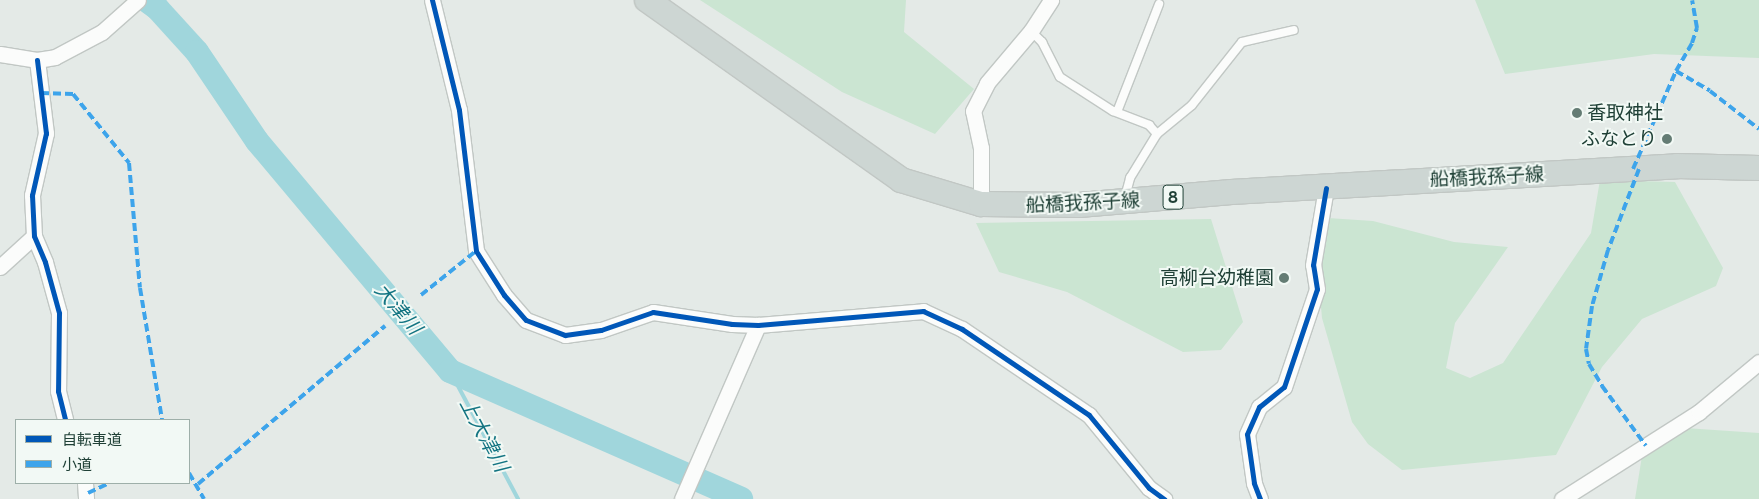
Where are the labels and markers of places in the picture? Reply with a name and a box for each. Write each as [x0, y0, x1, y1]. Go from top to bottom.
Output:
place label: 香取神社 [1587, 102, 1663, 124]
marker: 香取神社 [1571, 107, 1583, 119]
place label: ふなとり [1581, 128, 1657, 150]
marker: ふなとり [1661, 133, 1673, 145]
place label: 高柳台幼稚園 [1160, 267, 1274, 289]
marker: 高柳台幼稚園 [1278, 272, 1290, 284]

